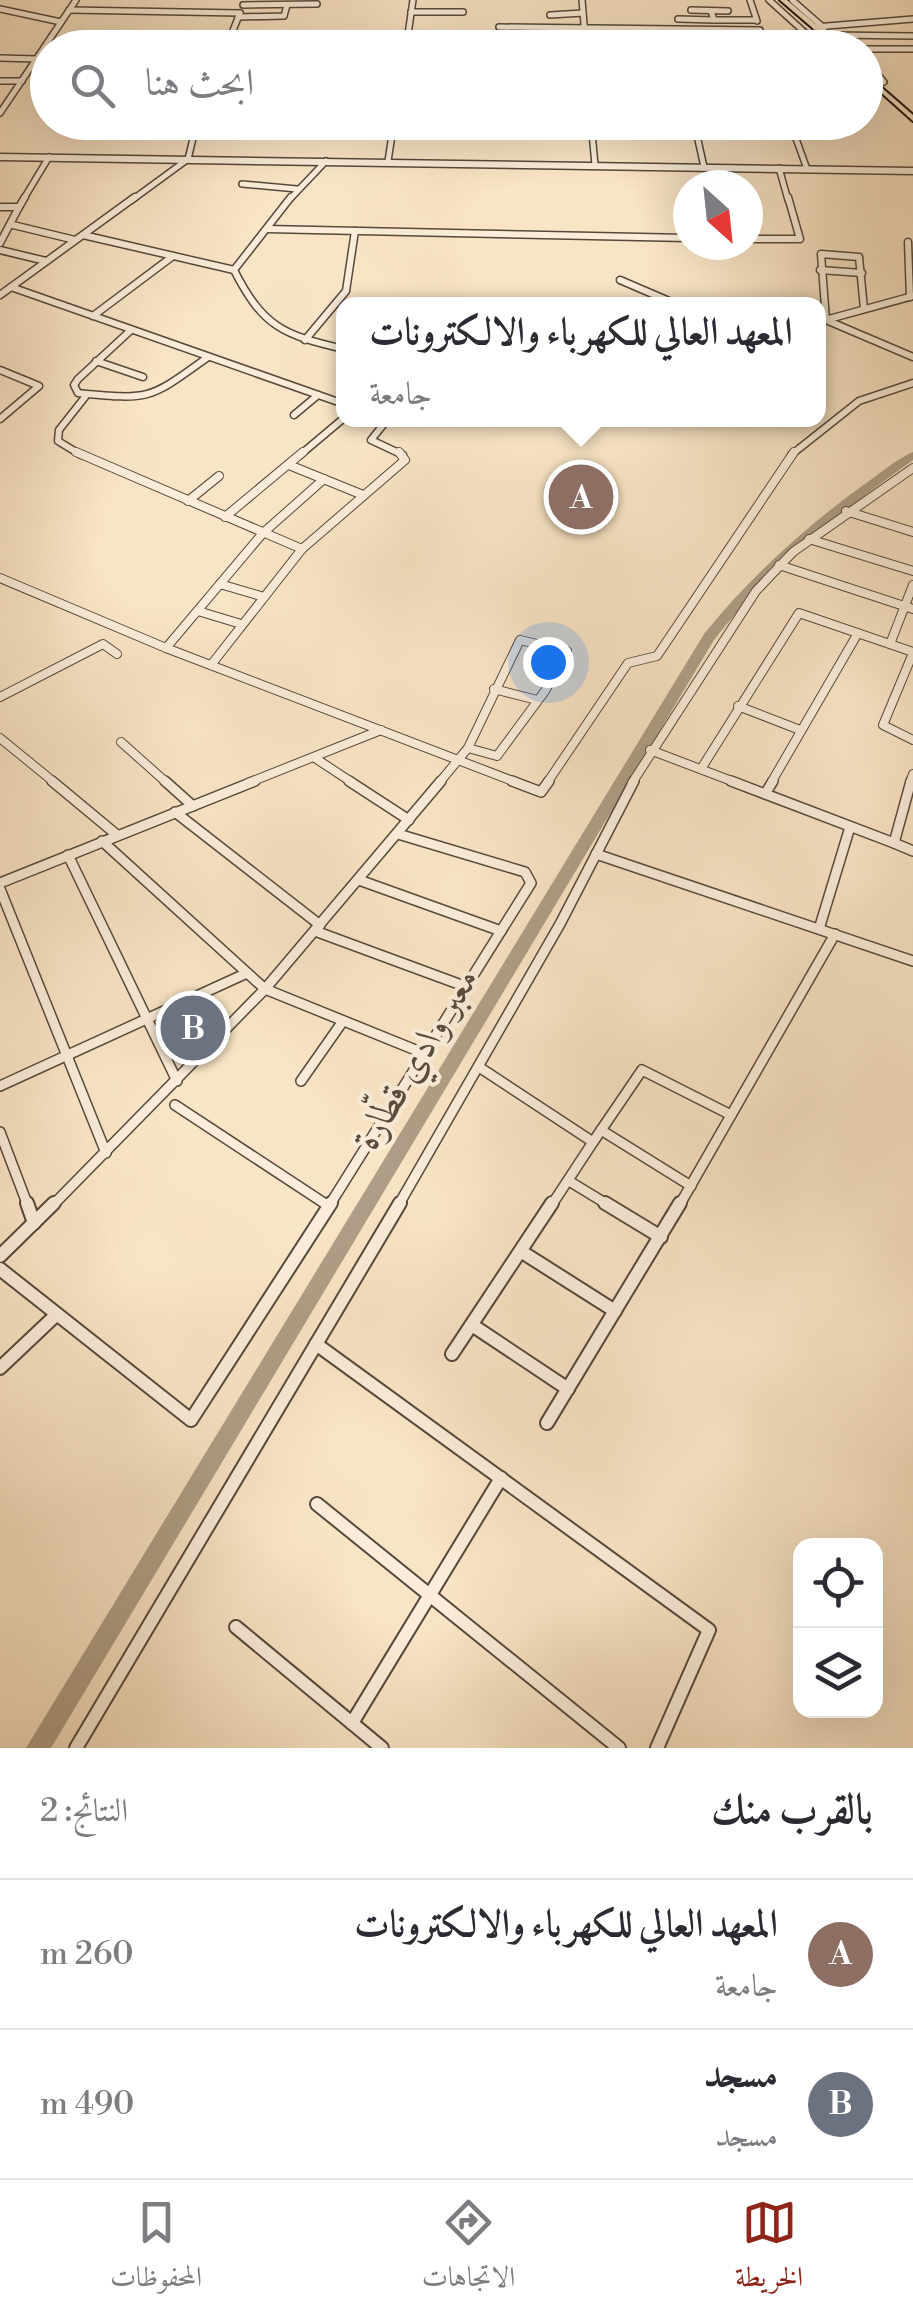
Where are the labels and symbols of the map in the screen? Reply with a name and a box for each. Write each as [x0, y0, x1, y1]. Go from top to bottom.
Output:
north arrow [673, 170, 763, 260]
pin: A [548, 460, 614, 534]
your location [523, 637, 574, 688]
water label: معبر وادي قطّارة [341, 957, 495, 1163]
pin: B [160, 990, 226, 1066]

